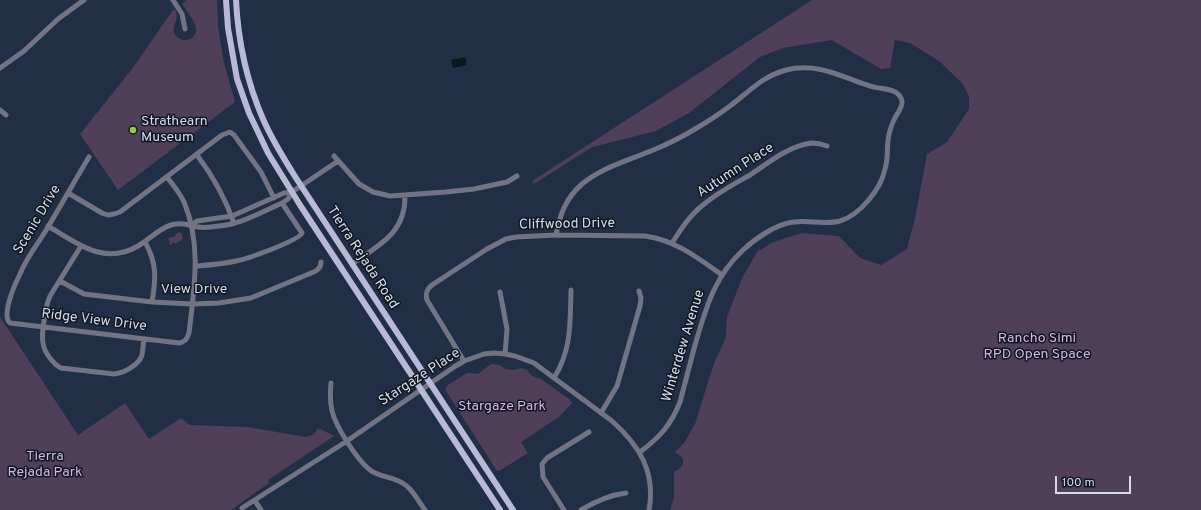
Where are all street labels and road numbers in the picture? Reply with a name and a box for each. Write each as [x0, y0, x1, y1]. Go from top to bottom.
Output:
street label: Autumn Place [694, 140, 778, 202]
street label: Scenic Drive [11, 182, 65, 258]
street label: Tierra Rejada Road [323, 203, 401, 313]
street label: Cliffwood Drive [519, 216, 615, 234]
street label: View Drive [161, 282, 227, 298]
street label: Winterdew Avenue [659, 288, 709, 404]
street label: Ridge View Drive [40, 306, 148, 336]
street label: Stargaze Place [376, 345, 464, 411]

